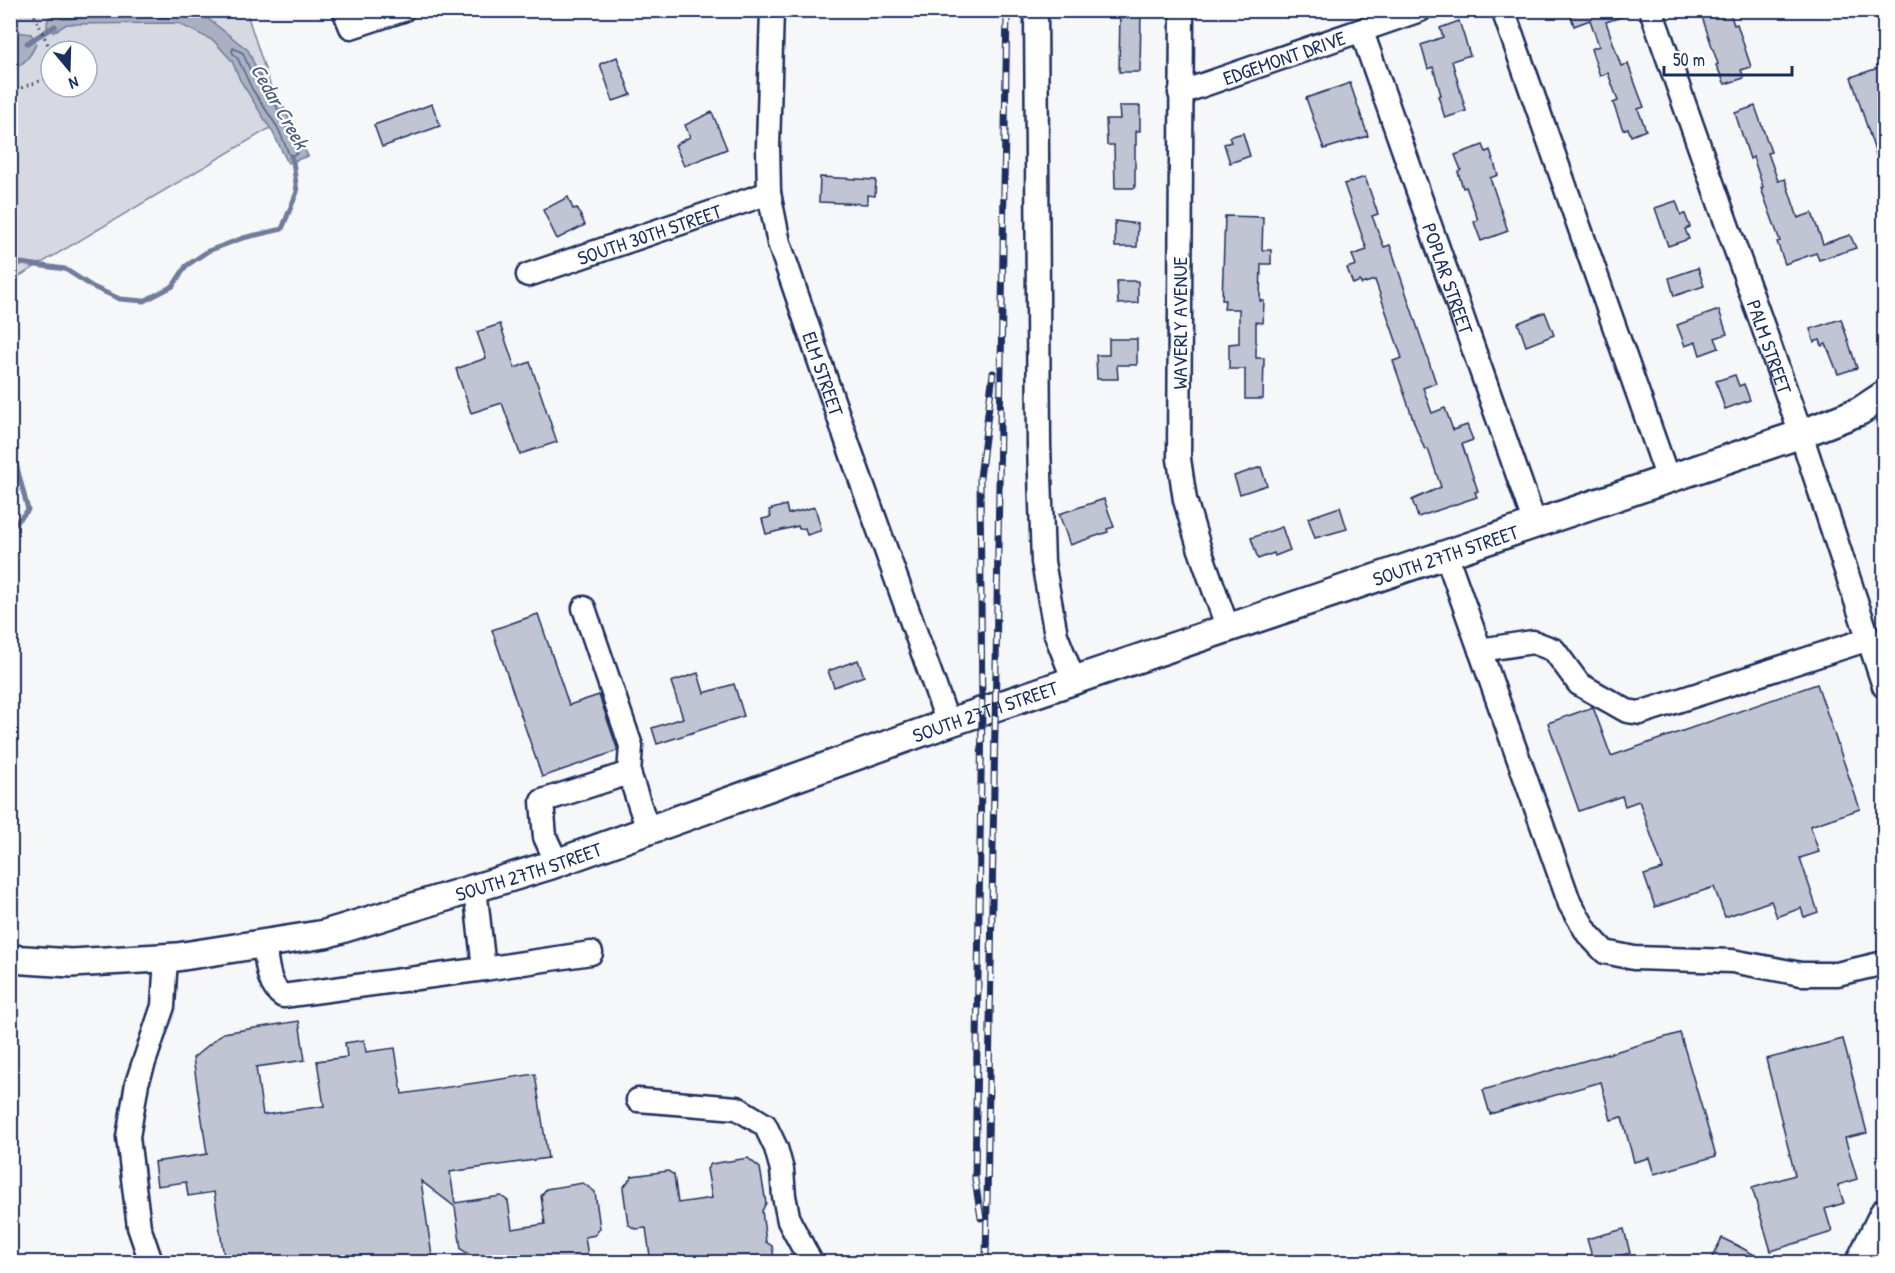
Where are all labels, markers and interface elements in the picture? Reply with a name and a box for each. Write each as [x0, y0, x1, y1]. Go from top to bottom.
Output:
street label: EDGEMONT DRIVE [1219, 23, 1349, 91]
north arrow [39, 39, 99, 99]
scale bar [1664, 39, 1792, 77]
text: 50 m [1673, 47, 1705, 72]
water label: Cedar Creek [244, 58, 317, 156]
text: N [66, 71, 81, 95]
street label: SOUTH 30TH STREET [574, 197, 725, 271]
street label: POPLAR STREET [1417, 219, 1481, 338]
street label: WAVERLY AVENUE [1166, 257, 1193, 389]
street label: PALM STREET [1741, 296, 1799, 398]
street label: ELM STREET [797, 328, 851, 420]
street label: SOUTH 27TH STREET [1369, 517, 1522, 592]
street label: SOUTH 27TH STREET [909, 673, 1062, 748]
street label: SOUTH 27TH STREET [452, 834, 606, 907]

